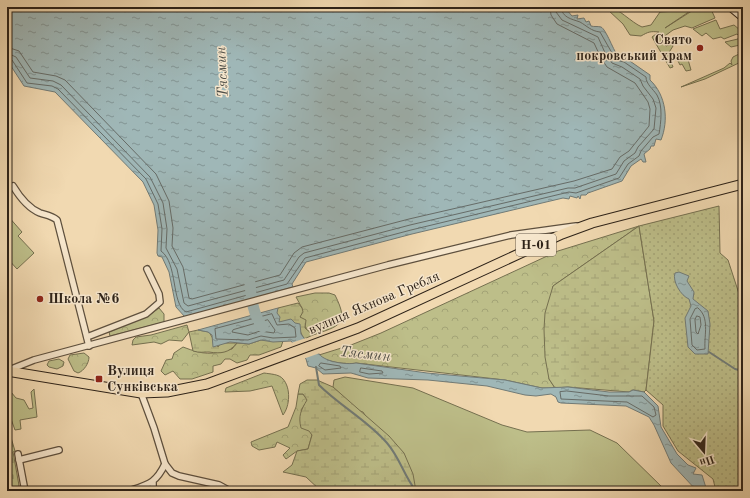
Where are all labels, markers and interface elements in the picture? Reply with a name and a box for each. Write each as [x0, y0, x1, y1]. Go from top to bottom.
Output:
place label: Свято покровський храм [576, 33, 692, 63]
marker: Свято покровський храм [695, 43, 705, 53]
water label: Тясмин [214, 46, 232, 98]
road number: Н-01 [516, 234, 556, 256]
street label: вулиця Яхнова Гребля [306, 269, 442, 337]
place label: Школа №6 [48, 292, 119, 306]
marker: Школа №6 [35, 294, 45, 304]
water label: Тясмин [339, 345, 392, 365]
place label: Вулиця Сунківська [107, 364, 178, 394]
marker: Вулиця Сунківська [94, 374, 104, 384]
north arrow [684, 432, 724, 472]
text: Пн [698, 452, 716, 468]

